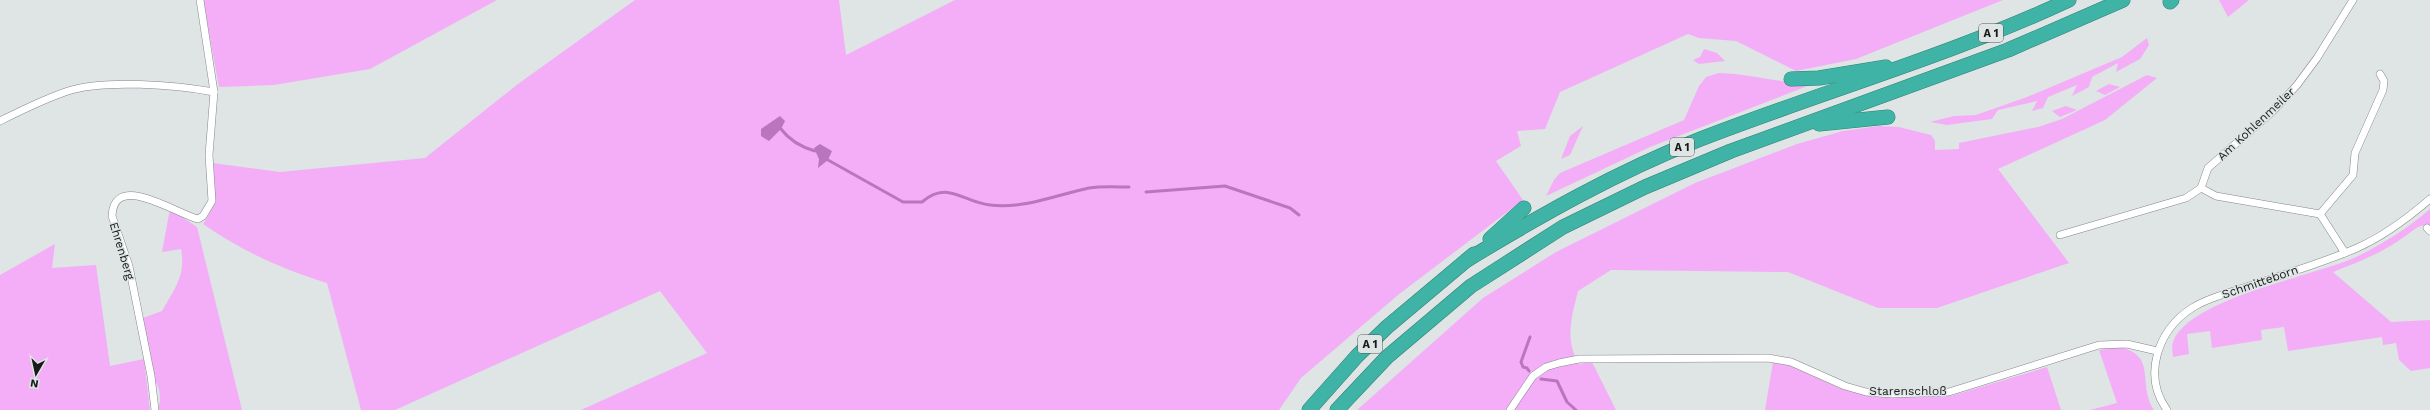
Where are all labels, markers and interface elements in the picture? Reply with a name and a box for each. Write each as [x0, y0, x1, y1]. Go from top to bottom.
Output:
road number: A 1 [1979, 24, 2003, 42]
street label: Am Kohlenmeiler [2214, 85, 2298, 163]
road number: A 1 [1670, 138, 1694, 156]
street label: Ehrenberg [107, 220, 138, 282]
street label: Schmitteborn [2220, 262, 2300, 302]
road number: A 1 [1358, 335, 1382, 353]
north arrow [16, 354, 56, 394]
text: N [29, 376, 40, 390]
street label: Starenschloß [1869, 384, 1947, 398]

